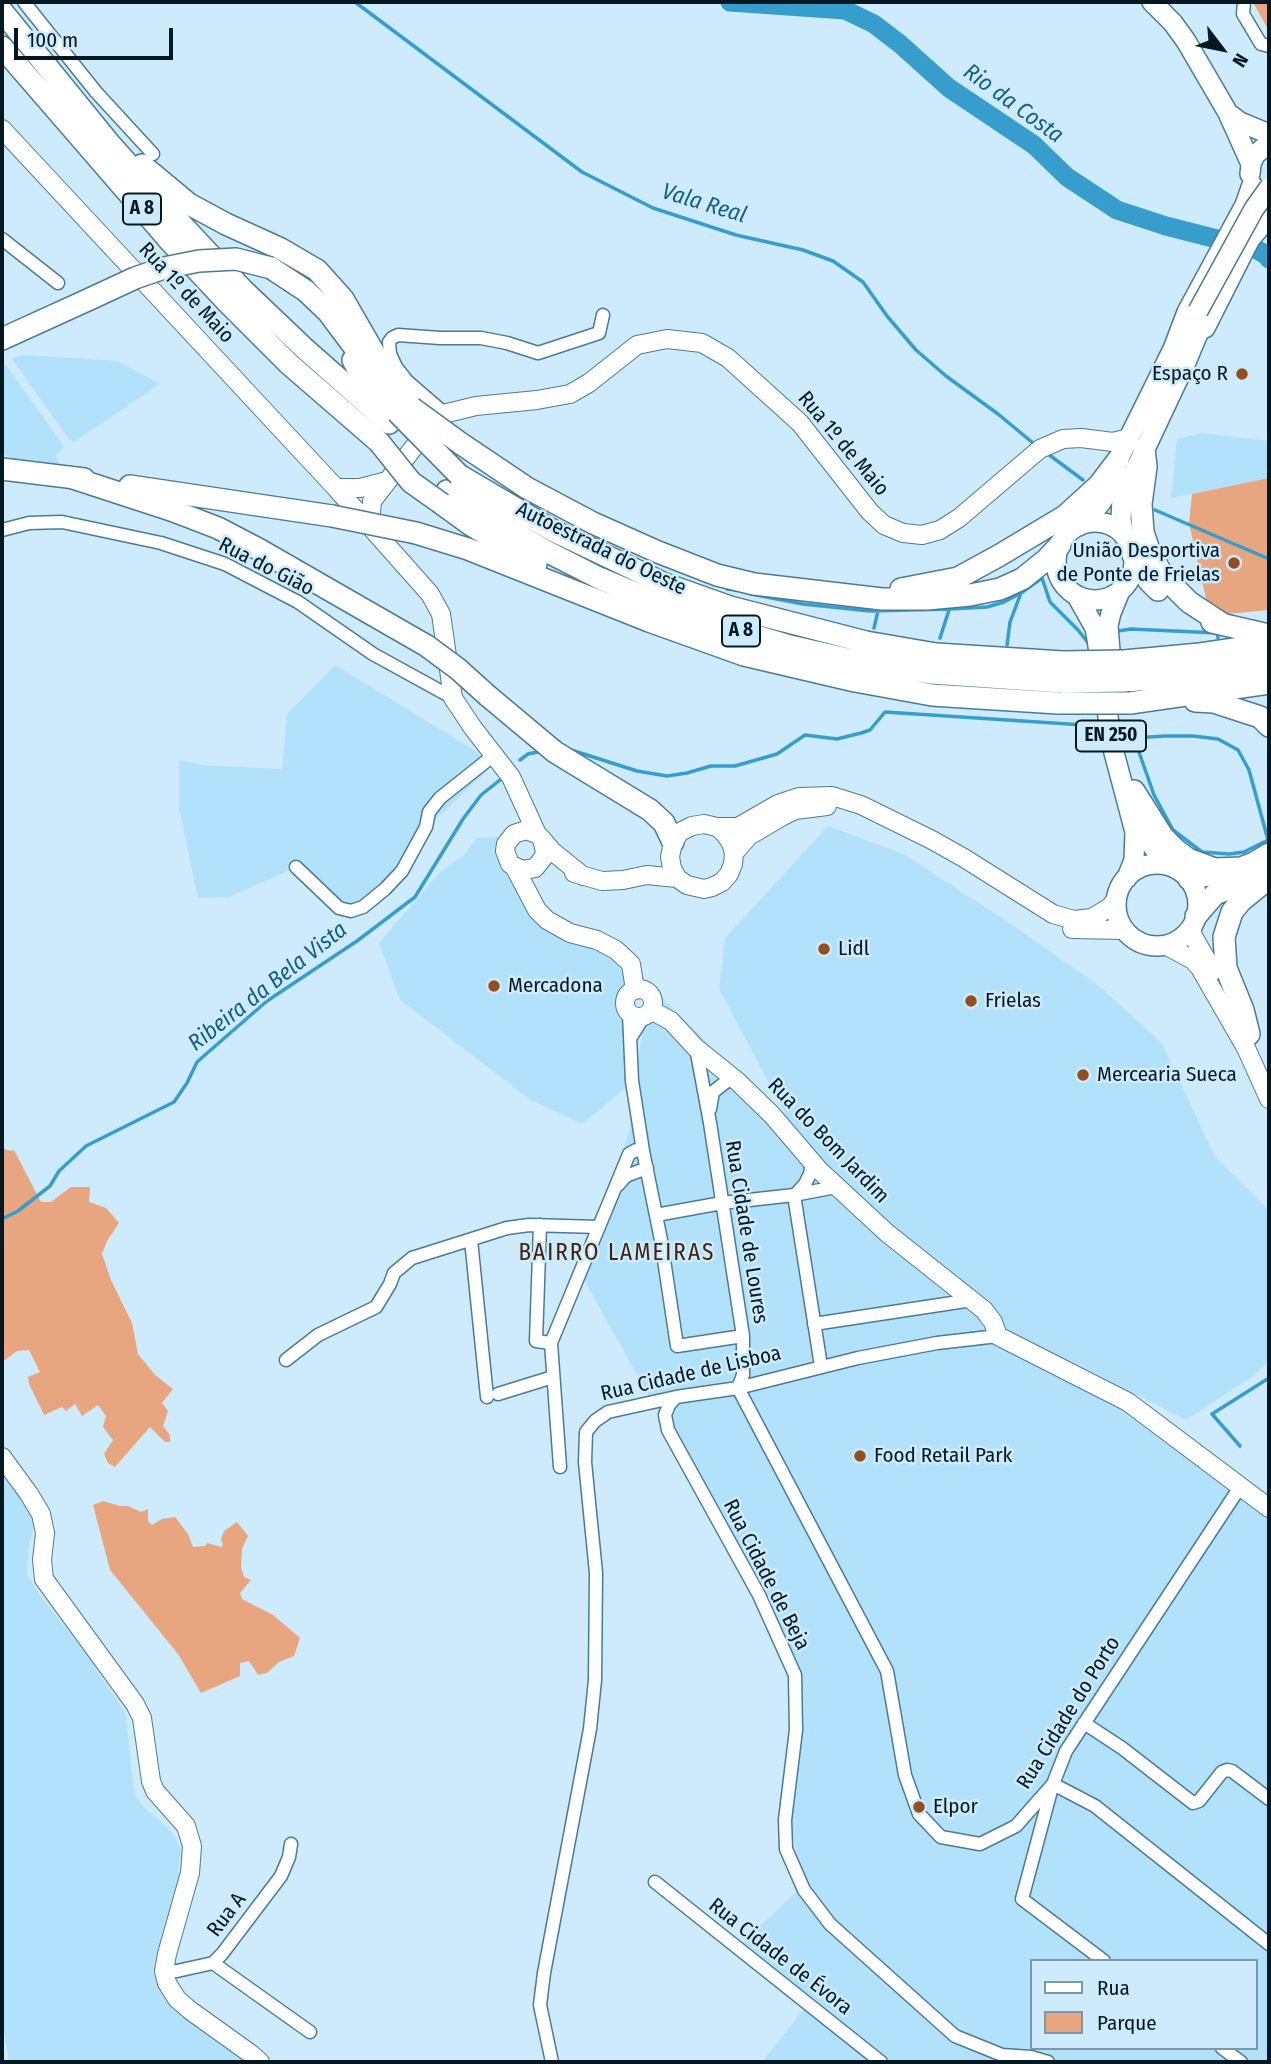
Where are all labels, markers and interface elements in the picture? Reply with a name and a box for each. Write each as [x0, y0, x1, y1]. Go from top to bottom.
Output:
scale bar [18, 14, 177, 58]
north arrow [1187, 14, 1257, 84]
text: 100 m [27, 27, 78, 53]
text: N [1227, 49, 1253, 71]
water label: Rio da Costa [958, 58, 1068, 150]
water label: Vala Real [658, 178, 750, 230]
road number: A 8 [123, 194, 161, 224]
street label: Rua 1º de Maio [133, 237, 239, 349]
place label: Espaço R [1152, 361, 1228, 387]
marker: Espaço R [1234, 366, 1250, 382]
street label: Rua 1º de Maio [792, 387, 894, 501]
street label: Autoestrada do Oeste [512, 497, 690, 601]
street label: Rua do Gião [214, 532, 318, 602]
place label: União Desportiva de Ponte de Frielas [1057, 538, 1220, 588]
marker: União Desportiva de Ponte de Frielas [1226, 555, 1242, 571]
road number: A 8 [722, 616, 760, 646]
road number: EN 250 [1076, 720, 1146, 751]
water label: Ribeira da Bela Vista [183, 916, 353, 1058]
place label: Lidl [838, 936, 869, 962]
marker: Lidl [816, 941, 832, 957]
place label: Mercadona [508, 973, 603, 999]
marker: Mercadona [486, 978, 502, 994]
place label: Frielas [985, 988, 1041, 1014]
marker: Frielas [963, 993, 979, 1009]
place label: Mercearia Sueca [1097, 1062, 1237, 1088]
marker: Mercearia Sueca [1075, 1067, 1091, 1083]
street label: Rua do Bom Jardim [762, 1073, 894, 1209]
street label: Rua Cidade de Loures [719, 1139, 773, 1325]
district label: BAIRRO LAMEIRAS [520, 1240, 714, 1268]
street label: Rua Cidade de Lisboa [598, 1341, 784, 1407]
place label: Food Retail Park [874, 1443, 1012, 1469]
marker: Food Retail Park [852, 1448, 868, 1464]
street label: Rua Cidade de Beja [717, 1495, 815, 1655]
street label: Rua Cidade do Porto [1012, 1632, 1126, 1794]
place label: Elpor [933, 1794, 978, 1820]
marker: Elpor [911, 1799, 927, 1815]
street label: Rua A [202, 1888, 252, 1942]
street label: Rua Cidade de Évora [703, 1893, 857, 2021]
legend [1030, 1959, 1257, 2050]
text: Rua [1097, 1975, 1130, 2001]
text: Parque [1097, 2010, 1157, 2036]

